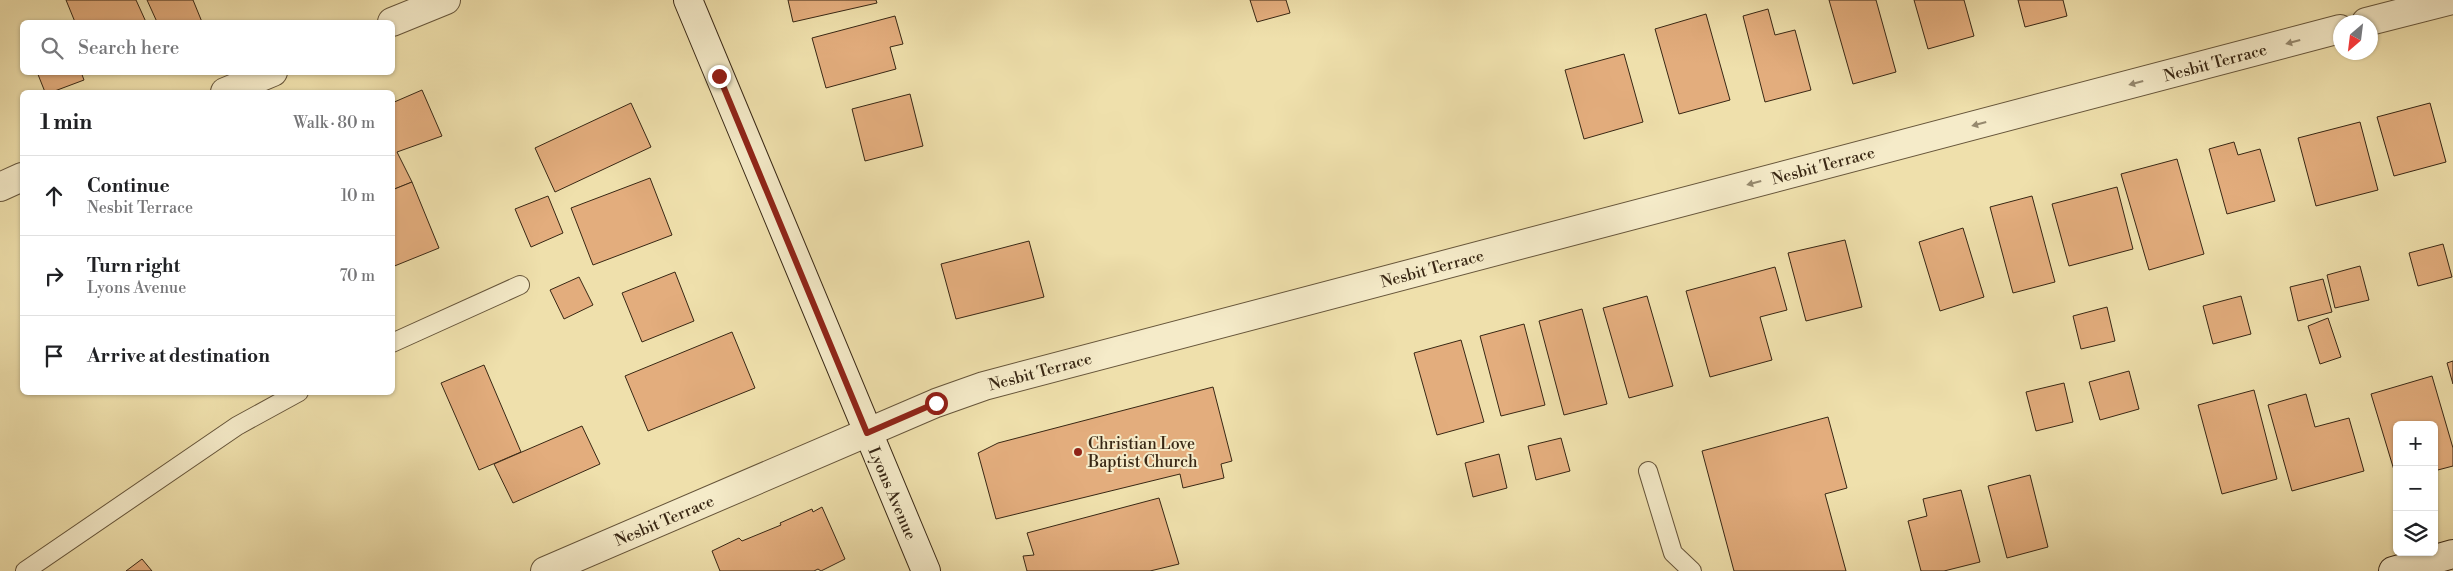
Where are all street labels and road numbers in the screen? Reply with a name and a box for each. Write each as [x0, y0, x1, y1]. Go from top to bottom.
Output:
street label: Nesbit Terrace [2161, 40, 2269, 86]
street label: Nesbit Terrace [1769, 143, 1877, 189]
street label: Nesbit Terrace [1378, 246, 1486, 292]
street label: Nesbit Terrace [986, 349, 1094, 395]
street label: Lyons Avenue [863, 444, 921, 543]
street label: Nesbit Terrace [612, 491, 717, 551]

